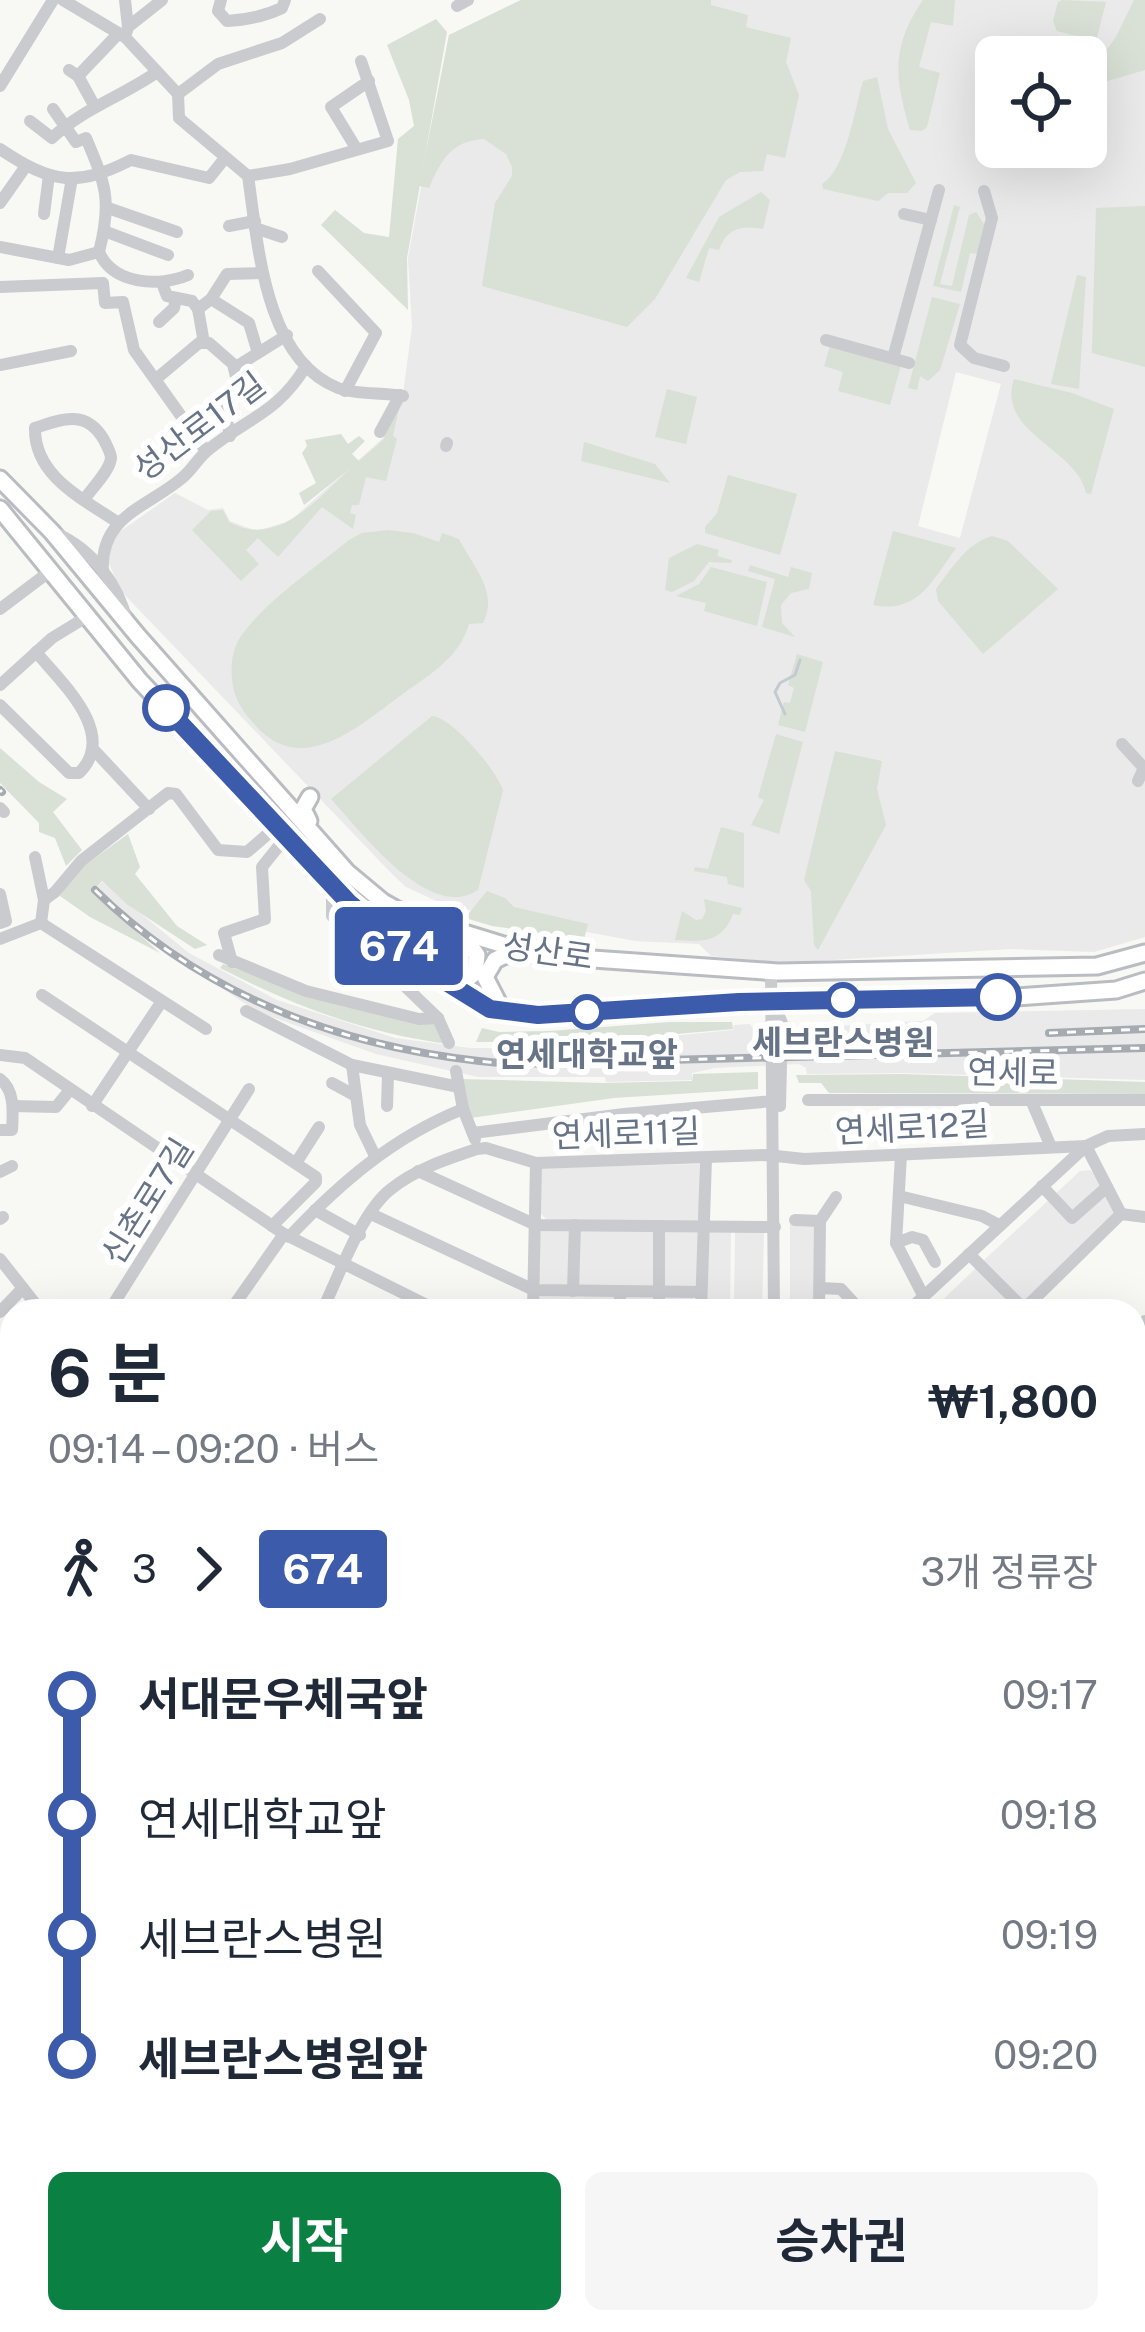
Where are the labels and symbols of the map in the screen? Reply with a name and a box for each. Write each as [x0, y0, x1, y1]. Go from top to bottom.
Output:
street label: 성산로17길 [126, 364, 272, 488]
unlabelled marker [144, 686, 188, 730]
line badge: 674 [330, 907, 468, 985]
street label: 성산로 [500, 926, 596, 976]
unlabelled marker [976, 975, 1020, 1019]
marker: 세브란스병원 [827, 984, 859, 1016]
marker: 연세대학교앞 [571, 996, 603, 1028]
place label: 세브란스병원 [752, 1023, 934, 1061]
place label: 연세대학교앞 [496, 1035, 678, 1073]
street label: 연세로 [967, 1052, 1059, 1092]
street label: 연세로12길 [834, 1104, 990, 1150]
street label: 연세로11길 [551, 1111, 701, 1155]
street label: 신촌로7길 [93, 1131, 201, 1271]

